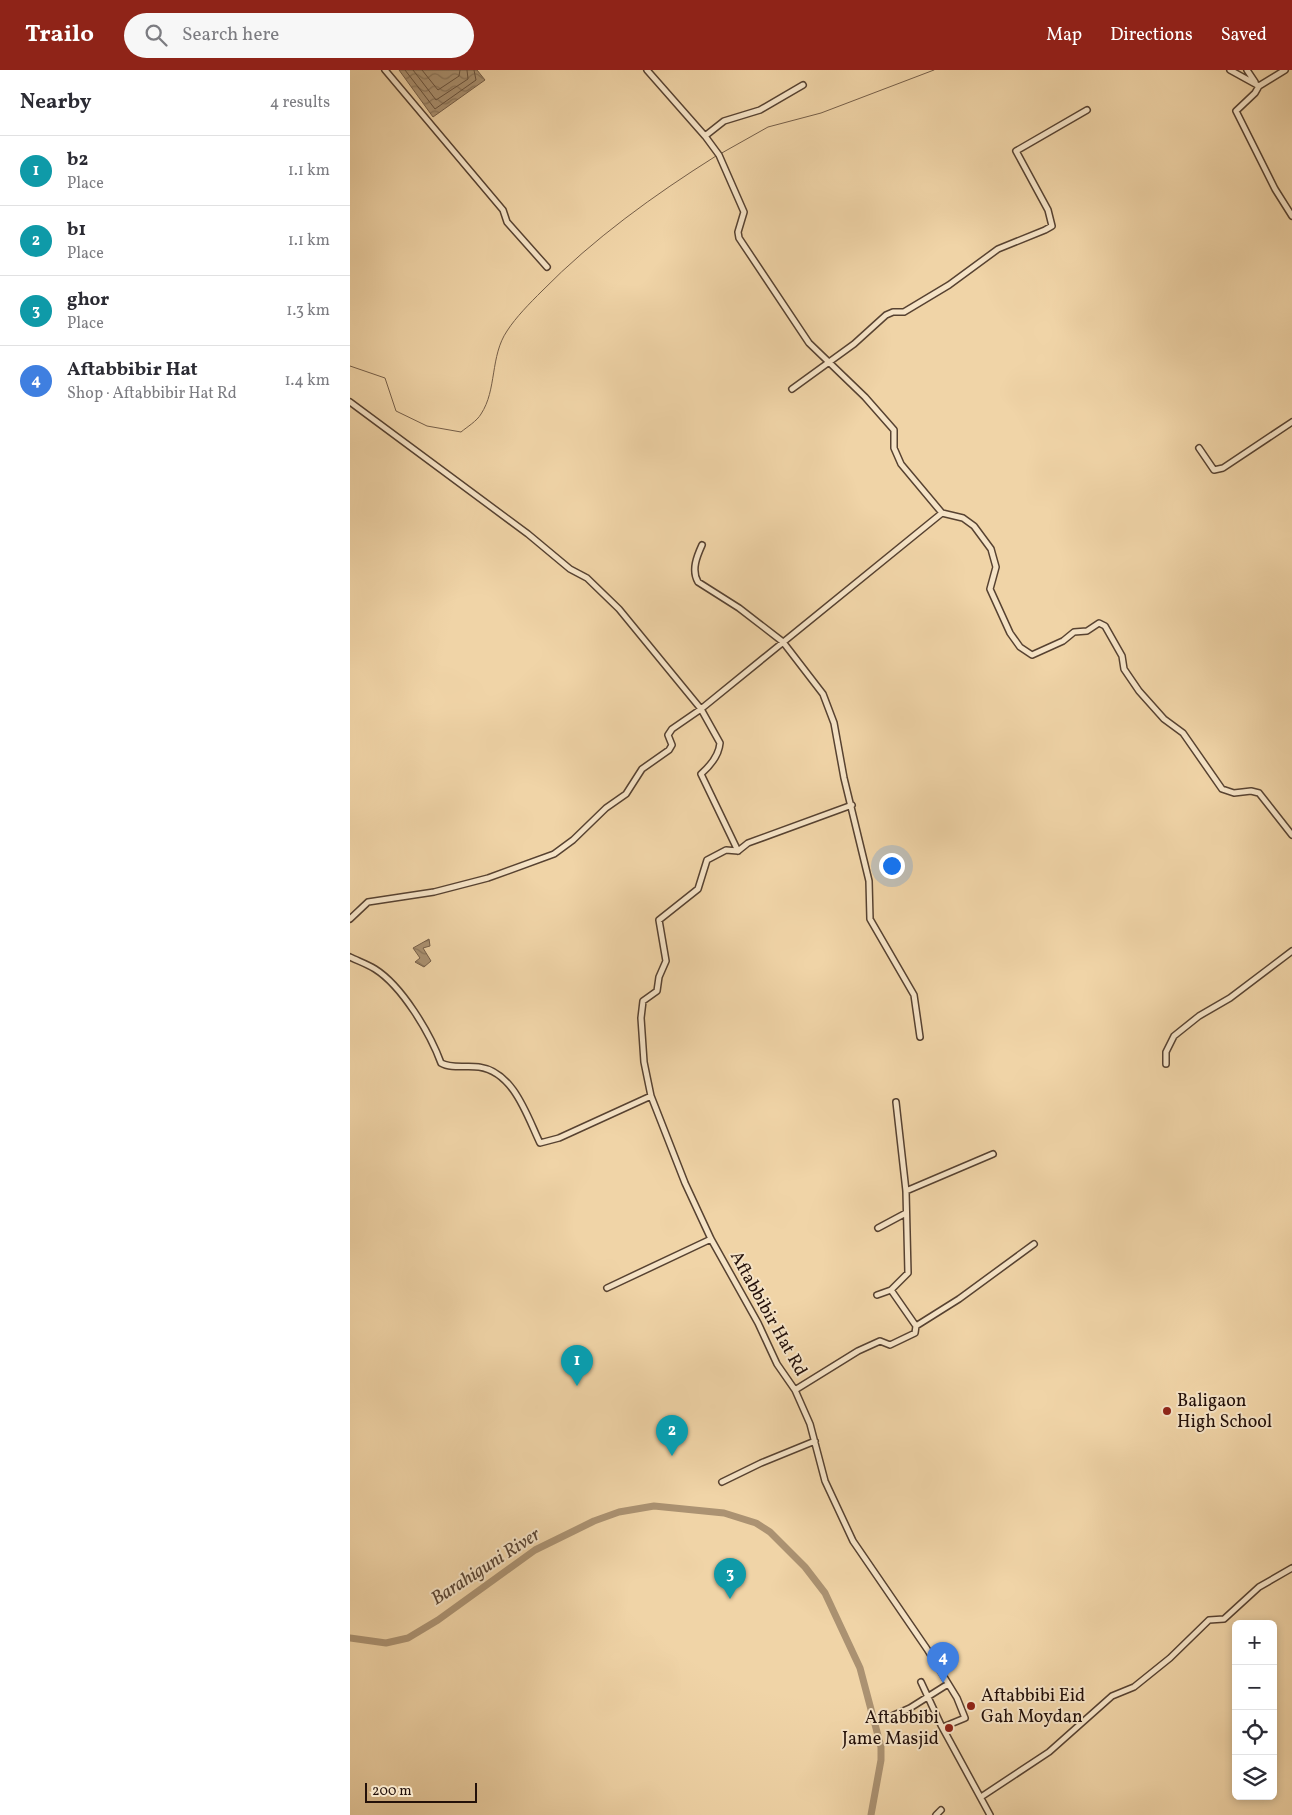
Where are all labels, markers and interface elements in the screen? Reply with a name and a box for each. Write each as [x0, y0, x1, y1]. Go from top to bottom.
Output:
search box [124, 13, 474, 58]
text: Trailo [25, 18, 94, 52]
icon: search [142, 21, 170, 49]
text: Search here [182, 22, 279, 48]
text: Map [1046, 23, 1082, 48]
text: Directions [1110, 23, 1193, 48]
text: Saved [1221, 23, 1267, 48]
text: Nearby [20, 88, 91, 117]
text: 4 results [270, 92, 330, 114]
text: b2 [67, 147, 88, 173]
text: 1 [33, 160, 39, 182]
text: 1.1 km [288, 160, 330, 182]
text: Place [67, 173, 104, 195]
text: b1 [67, 217, 86, 243]
text: 2 [32, 230, 40, 252]
text: 1.1 km [288, 230, 330, 252]
text: Place [67, 243, 104, 265]
text: ghor [67, 287, 109, 313]
text: 3 [32, 300, 40, 322]
text: 1.3 km [286, 300, 330, 322]
text: Place [67, 313, 104, 335]
text: Aftabbibir Hat [67, 357, 198, 383]
text: 4 [31, 370, 41, 392]
text: 1.4 km [284, 370, 330, 392]
text: Shop · Aftabbibir Hat Rd [67, 383, 237, 405]
your location [879, 853, 905, 879]
street label: Aftabbibir Hat Rd [723, 1247, 813, 1381]
pin: 1 [561, 1345, 593, 1386]
place label: Baligaon High School [1177, 1389, 1272, 1435]
marker: Baligaon High School [1161, 1405, 1173, 1417]
pin: 2 [656, 1415, 688, 1456]
water label: Barahiguni River [426, 1521, 546, 1612]
pin: 3 [714, 1558, 746, 1599]
map controls [1232, 1620, 1277, 1800]
button: + [1232, 1620, 1277, 1665]
pin: 4 [927, 1642, 959, 1683]
button: − [1232, 1665, 1277, 1710]
place label: Aftabbibi Eid Gah Moydan [981, 1684, 1085, 1730]
marker: Aftabbibi Eid Gah Moydan [965, 1700, 977, 1712]
place label: Aftabbibi Jame Masjid [842, 1706, 939, 1752]
button: locate [1232, 1710, 1277, 1755]
marker: Aftabbibi Jame Masjid [943, 1722, 955, 1734]
button: layers [1232, 1755, 1277, 1800]
scale bar [365, 1780, 478, 1803]
text: 200 m [372, 1782, 412, 1801]

